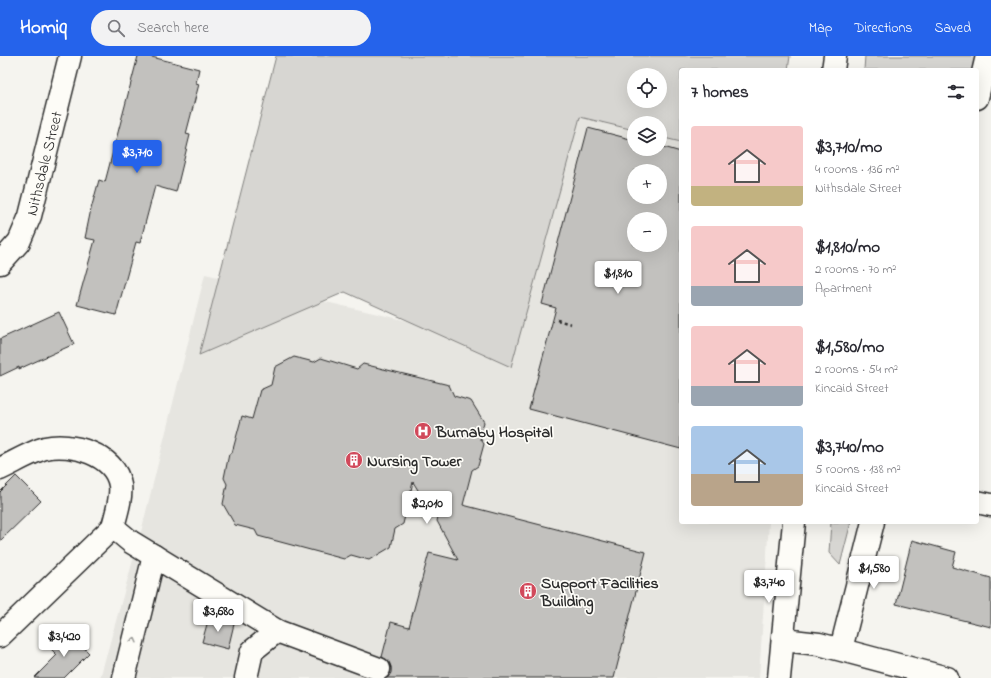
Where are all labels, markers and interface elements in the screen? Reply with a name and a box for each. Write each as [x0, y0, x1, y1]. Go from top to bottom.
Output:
search box [91, 10, 371, 46]
text: Homiq [20, 15, 67, 42]
icon: search [105, 17, 127, 39]
text: Search here [137, 17, 209, 39]
text: Map [809, 18, 832, 39]
text: Directions [854, 18, 912, 39]
text: Saved [934, 18, 971, 39]
map controls [627, 68, 667, 252]
button: locate [627, 68, 667, 108]
text: 7 homes [691, 80, 749, 105]
icon: filters [945, 81, 967, 103]
street label: Nithsdale Street [21, 108, 70, 218]
button: layers [627, 116, 667, 156]
text: $3,710/mo [815, 135, 882, 160]
pin: $3,710 [104, 140, 170, 174]
icon: home [723, 142, 771, 190]
text: $3,710 [122, 143, 152, 162]
text: 4 rooms · 136 m² [815, 160, 900, 179]
button: + [627, 164, 667, 204]
text: Nithsdale Street [815, 179, 902, 198]
button: − [627, 212, 667, 252]
text: $1,810/mo [815, 235, 880, 260]
icon: home [723, 242, 771, 290]
text: 2 rooms · 70 m² [815, 260, 896, 279]
pin: $1,810 [585, 261, 651, 295]
text: $1,810 [604, 264, 632, 283]
text: Apartment [815, 279, 872, 298]
text: $1,580/mo [815, 335, 884, 360]
icon: home [723, 342, 771, 390]
text: 2 rooms · 54 m² [815, 360, 898, 379]
text: Kincaid Street [815, 379, 889, 398]
hospital icon: Burnaby Hospital [413, 421, 433, 441]
place label: Burnaby Hospital [435, 421, 553, 446]
text: $3,740/mo [815, 435, 884, 460]
icon: home [723, 442, 771, 490]
building icon: Nursing Tower [344, 450, 364, 470]
place label: Nursing Tower [367, 450, 462, 475]
text: 5 rooms · 138 m² [815, 460, 901, 479]
text: Kincaid Street [815, 479, 889, 498]
pin: $2,010 [394, 491, 460, 525]
text: $2,010 [411, 494, 443, 513]
pin: $1,580 [841, 556, 907, 590]
text: $1,580 [858, 559, 890, 578]
pin: $3,740 [736, 570, 802, 604]
place label: Support Facilities Building [540, 572, 659, 615]
text: $3,740 [753, 573, 785, 592]
building icon: Support Facilities Building [518, 581, 538, 601]
pin: $3,680 [185, 599, 251, 633]
text: $3,680 [202, 602, 234, 621]
pin: $3,420 [31, 624, 97, 658]
text: $3,420 [48, 627, 80, 646]
one-way arrow [129, 637, 137, 643]

